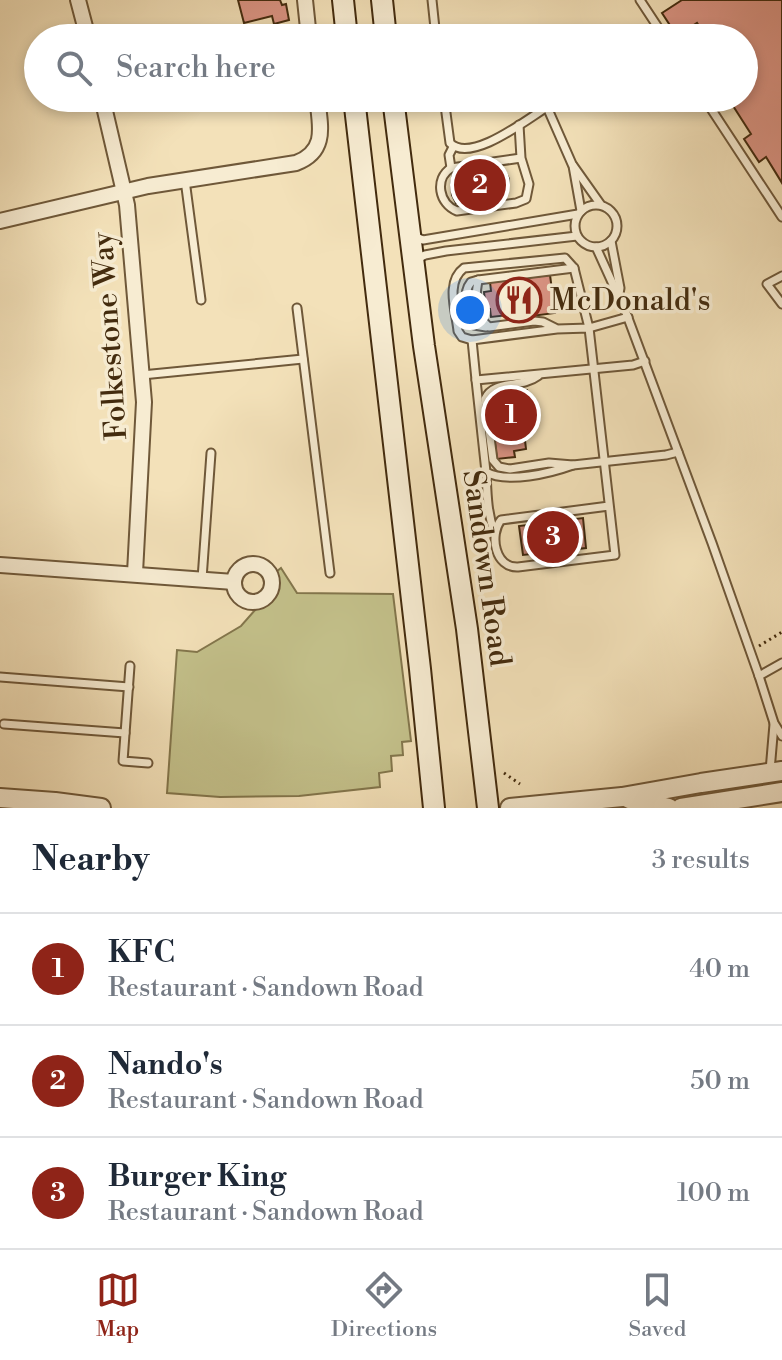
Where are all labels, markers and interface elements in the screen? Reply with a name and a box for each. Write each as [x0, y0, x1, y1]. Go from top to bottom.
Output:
search box [24, 24, 758, 112]
icon: search [52, 46, 96, 90]
text: Search here [116, 49, 276, 87]
pin: 2 [454, 155, 506, 215]
street label: Folkestone Way [84, 230, 136, 441]
restaurant icon: McDonald's [495, 276, 543, 324]
place label: McDonald's [550, 282, 711, 320]
your location [450, 290, 490, 330]
pin: 1 [485, 385, 537, 445]
street label: Sandown Road [453, 467, 519, 669]
pin: 3 [527, 507, 579, 567]
text: Nearby [32, 839, 150, 881]
text: 3 results [652, 844, 750, 876]
text: KFC [108, 934, 175, 972]
text: 1 [52, 953, 64, 985]
text: 40 m [689, 953, 750, 985]
text: Restaurant · Sandown Road [108, 972, 424, 1004]
text: Nando's [108, 1046, 223, 1084]
text: 2 [50, 1065, 66, 1097]
text: 50 m [690, 1065, 750, 1097]
text: Restaurant · Sandown Road [108, 1084, 424, 1116]
text: Burger King [108, 1158, 286, 1196]
text: 3 [50, 1177, 66, 1209]
text: 100 m [677, 1177, 750, 1209]
text: Restaurant · Sandown Road [108, 1196, 424, 1228]
tab: Map [96, 1268, 140, 1343]
tab: Directions [331, 1268, 437, 1343]
tab: Saved [629, 1268, 686, 1343]

